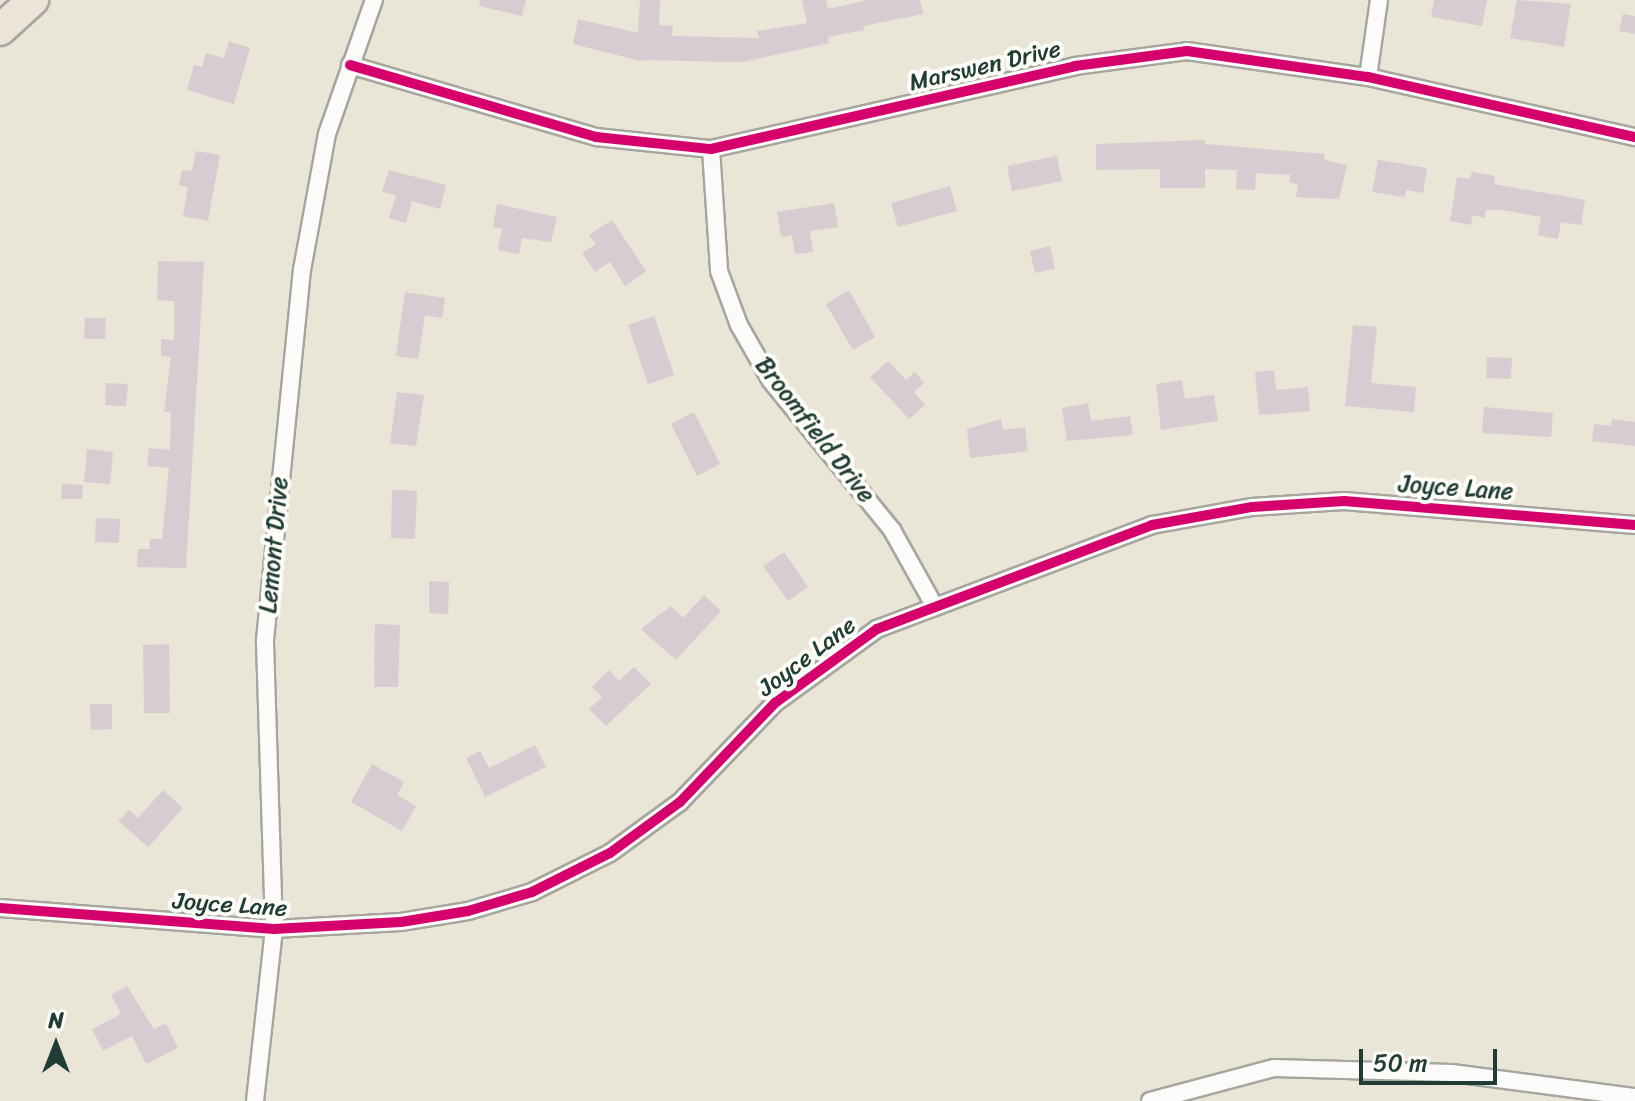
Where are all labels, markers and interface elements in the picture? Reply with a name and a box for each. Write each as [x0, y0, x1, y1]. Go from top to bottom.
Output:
street label: Marswen Drive [906, 35, 1064, 97]
street label: Broomfield Drive [749, 351, 881, 509]
street label: Joyce Lane [1398, 470, 1514, 506]
street label: Lemont Drive [254, 475, 294, 615]
street label: Joyce Lane [752, 611, 862, 703]
street label: Joyce Lane [172, 887, 288, 923]
text: N [48, 1001, 64, 1040]
north arrow [16, 1005, 96, 1085]
scale bar [1363, 1033, 1501, 1083]
text: 50 m [1373, 1042, 1428, 1084]

